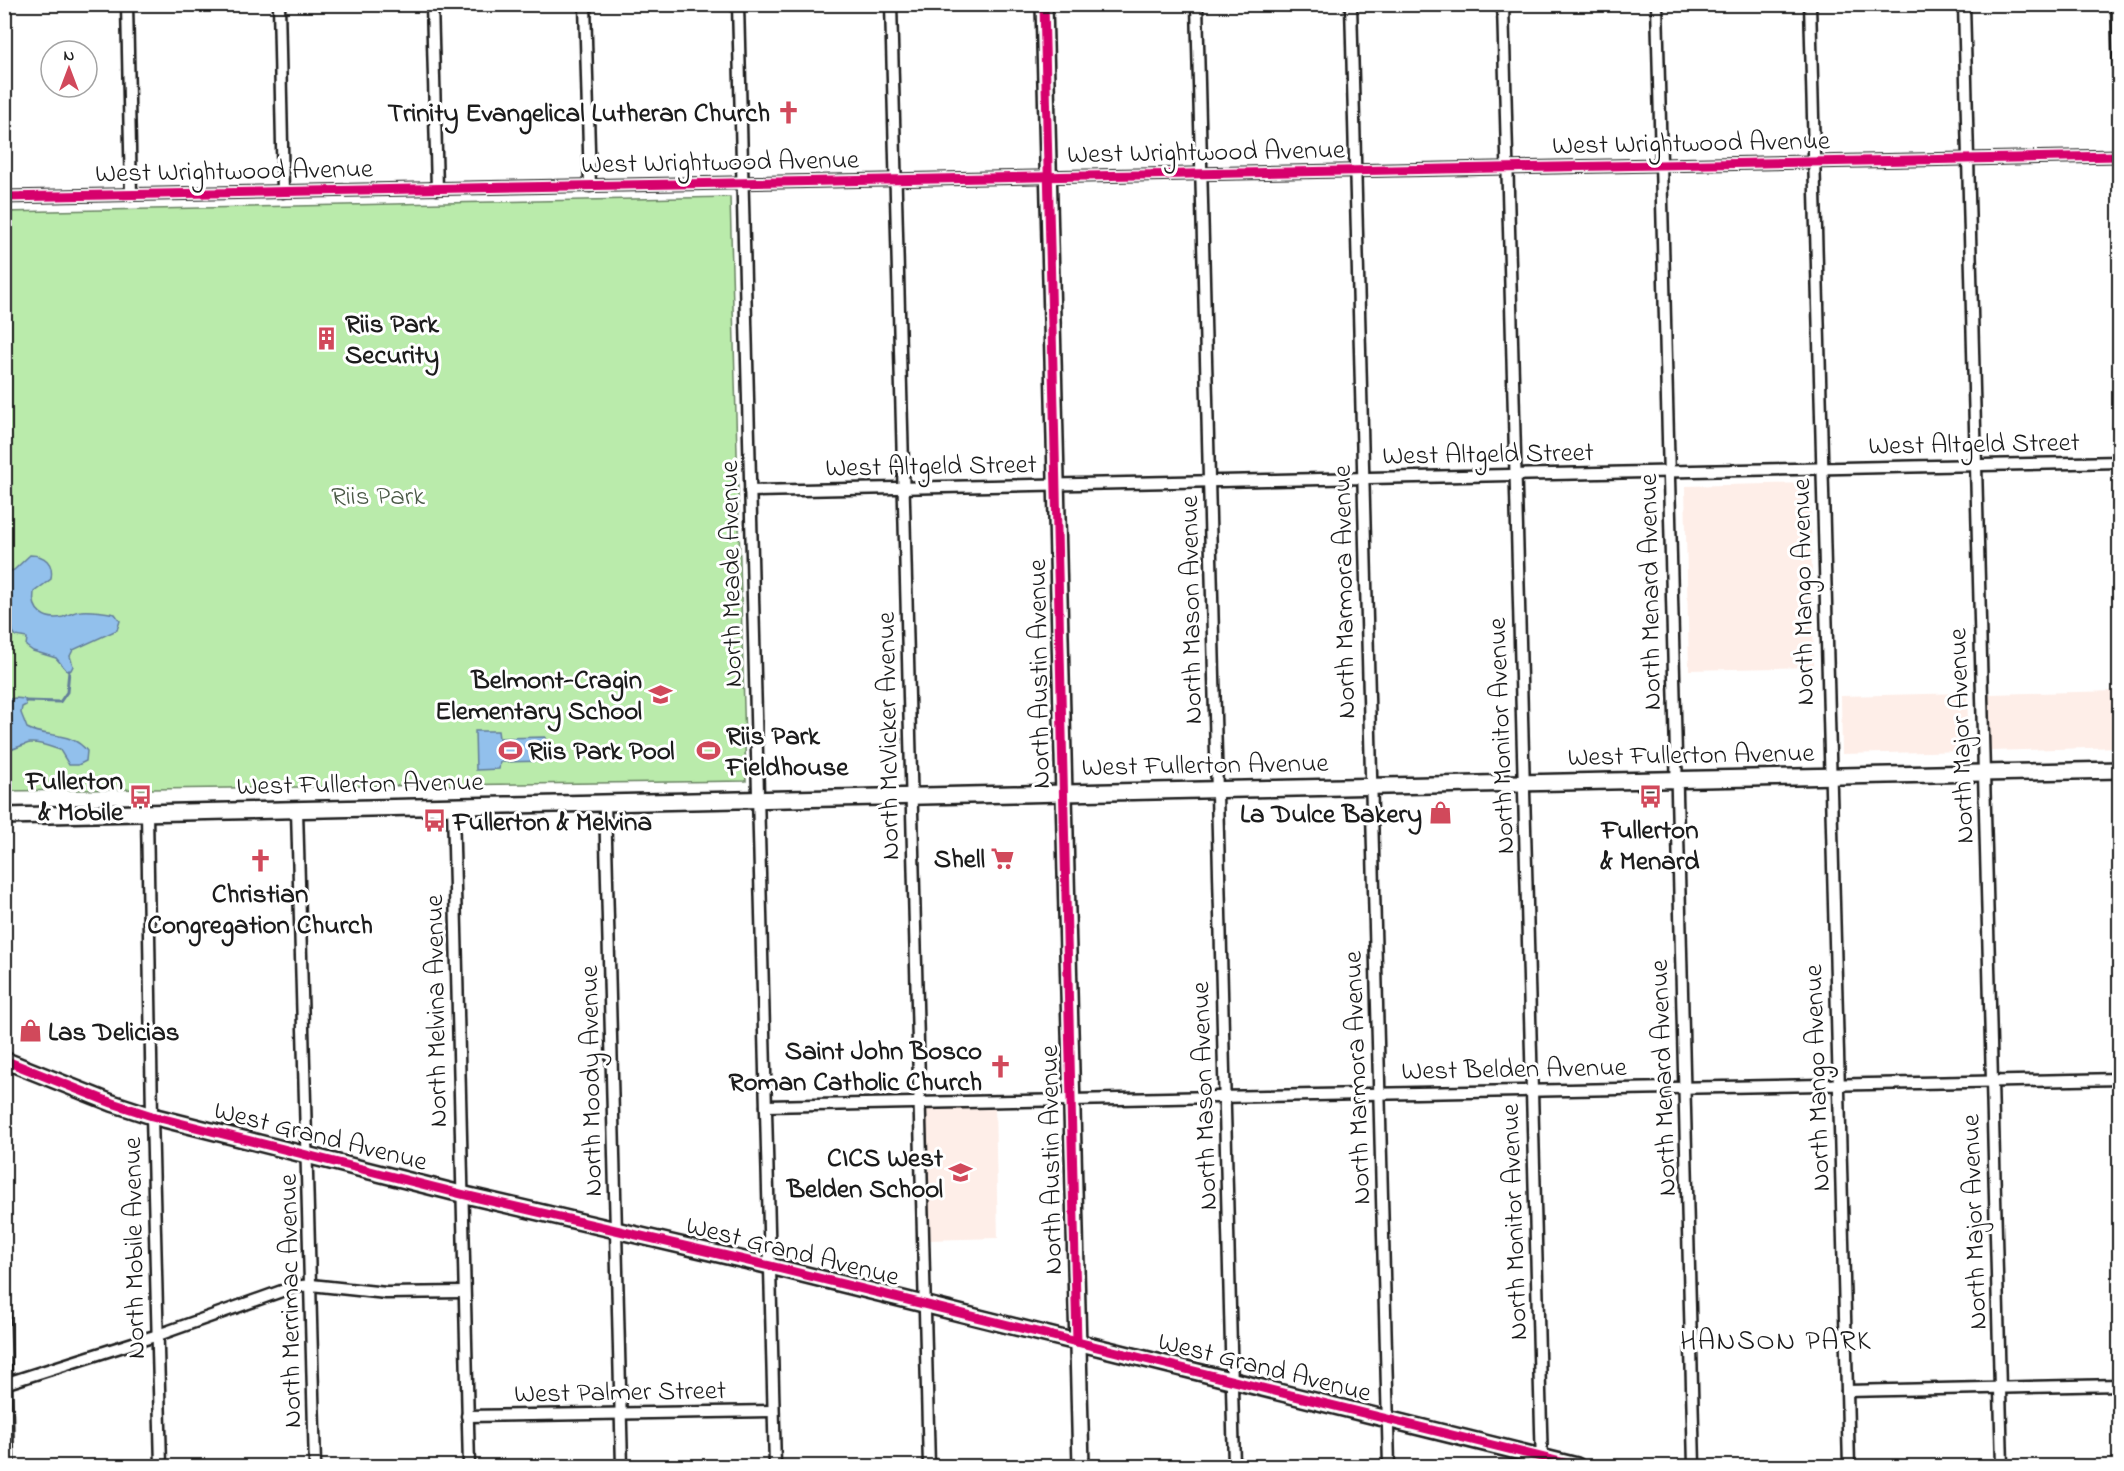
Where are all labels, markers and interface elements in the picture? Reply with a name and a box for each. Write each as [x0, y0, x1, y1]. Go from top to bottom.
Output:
north arrow [39, 39, 99, 99]
text: N [64, 44, 75, 68]
place label: Trinity Evangelical Lutheran Church [388, 95, 770, 135]
church icon: Trinity Evangelical Lutheran Church [775, 99, 801, 125]
street label: West Wrightwood Avenue [1552, 123, 1831, 166]
street label: West Wrightwood Avenue [1067, 132, 1346, 175]
street label: West Wrightwood Avenue [581, 142, 860, 185]
street label: West Wrightwood Avenue [95, 151, 374, 194]
place label: Riis Park Security [345, 306, 440, 376]
building icon: Riis Park Security [314, 326, 340, 352]
street label: West Altgeld Street [1868, 424, 2080, 467]
street label: West Altgeld Street [1382, 434, 1594, 477]
street label: West Altgeld Street [825, 446, 1037, 489]
street label: North Meade Avenue [711, 459, 754, 688]
street label: North Marmora Avenue [1324, 464, 1367, 719]
street label: North Menard Avenue [1630, 472, 1673, 711]
street label: North Mango Avenue [1783, 477, 1826, 706]
park label: Riis Park [331, 478, 425, 517]
street label: North Mason Avenue [1171, 494, 1214, 725]
street label: North Austin Avenue [1019, 558, 1062, 789]
street label: North McVicker Avenue [868, 611, 911, 860]
street label: North Monitor Avenue [1479, 616, 1526, 855]
street label: North Major Avenue [1939, 627, 1986, 844]
place label: Belmont-Cragin Elementary School [435, 662, 642, 732]
school or university icon: Belmont-Cragin Elementary School [647, 682, 673, 708]
place label: Riis Park Fieldhouse [724, 718, 849, 788]
place label: Riis Park Pool [528, 733, 675, 772]
street label: West Fullerton Avenue [1567, 735, 1816, 778]
sports icon: Riis Park Pool [497, 737, 523, 763]
sports icon: Riis Park Fieldhouse [695, 738, 721, 764]
street label: West Fullerton Avenue [1081, 745, 1330, 788]
place label: Fullerton & Mobile [24, 763, 124, 833]
street label: West Fullerton Avenue [236, 764, 485, 807]
bus stop icon: Fullerton & Mobile [128, 783, 154, 809]
bus stop icon: Fullerton & Menard [1637, 784, 1663, 810]
place label: La Dulce Bakery [1240, 796, 1422, 835]
shop icon: La Dulce Bakery [1427, 800, 1453, 826]
place label: Fullerton & Melvina [451, 804, 652, 843]
bus stop icon: Fullerton & Melvina [422, 808, 448, 834]
place label: Fullerton & Menard [1599, 812, 1700, 882]
place label: Shell [934, 841, 985, 880]
supermarket icon: Shell [990, 845, 1016, 871]
church icon: Christian Congregation Church [247, 848, 273, 874]
place label: Christian Congregation Church [147, 876, 373, 947]
street label: North Melvina Avenue [416, 893, 459, 1128]
street label: North Marmora Avenue [1335, 949, 1382, 1206]
street label: North Menard Avenue [1641, 958, 1688, 1197]
street label: North Mango Avenue [1795, 963, 1842, 1192]
street label: North Moody Avenue [571, 964, 614, 1197]
street label: North Mason Avenue [1182, 980, 1229, 1211]
place label: Las Delicias [48, 1014, 180, 1053]
shop icon: Las Delicias [17, 1018, 43, 1044]
place label: Saint John Bosco Roman Catholic Church [729, 1033, 982, 1103]
street label: North Austin Avenue [1031, 1044, 1074, 1275]
street label: West Belden Avenue [1401, 1049, 1628, 1092]
church icon: Saint John Bosco Roman Catholic Church [987, 1053, 1013, 1079]
street label: West Grand Avenue [210, 1092, 432, 1183]
street label: North Monitor Avenue [1492, 1102, 1539, 1341]
street label: North Major Avenue [1952, 1113, 1999, 1330]
street label: North Mobile Avenue [114, 1136, 157, 1359]
place label: CICS West Belden School [785, 1140, 944, 1210]
school or university icon: CICS West Belden School [948, 1160, 974, 1186]
street label: North Merrimac Avenue [270, 1173, 313, 1428]
street label: West Grand Avenue [682, 1207, 904, 1298]
district label: HANSON PARK [1680, 1322, 1872, 1363]
street label: West Grand Avenue [1154, 1323, 1376, 1414]
street label: West Palmer Street [514, 1372, 726, 1415]

